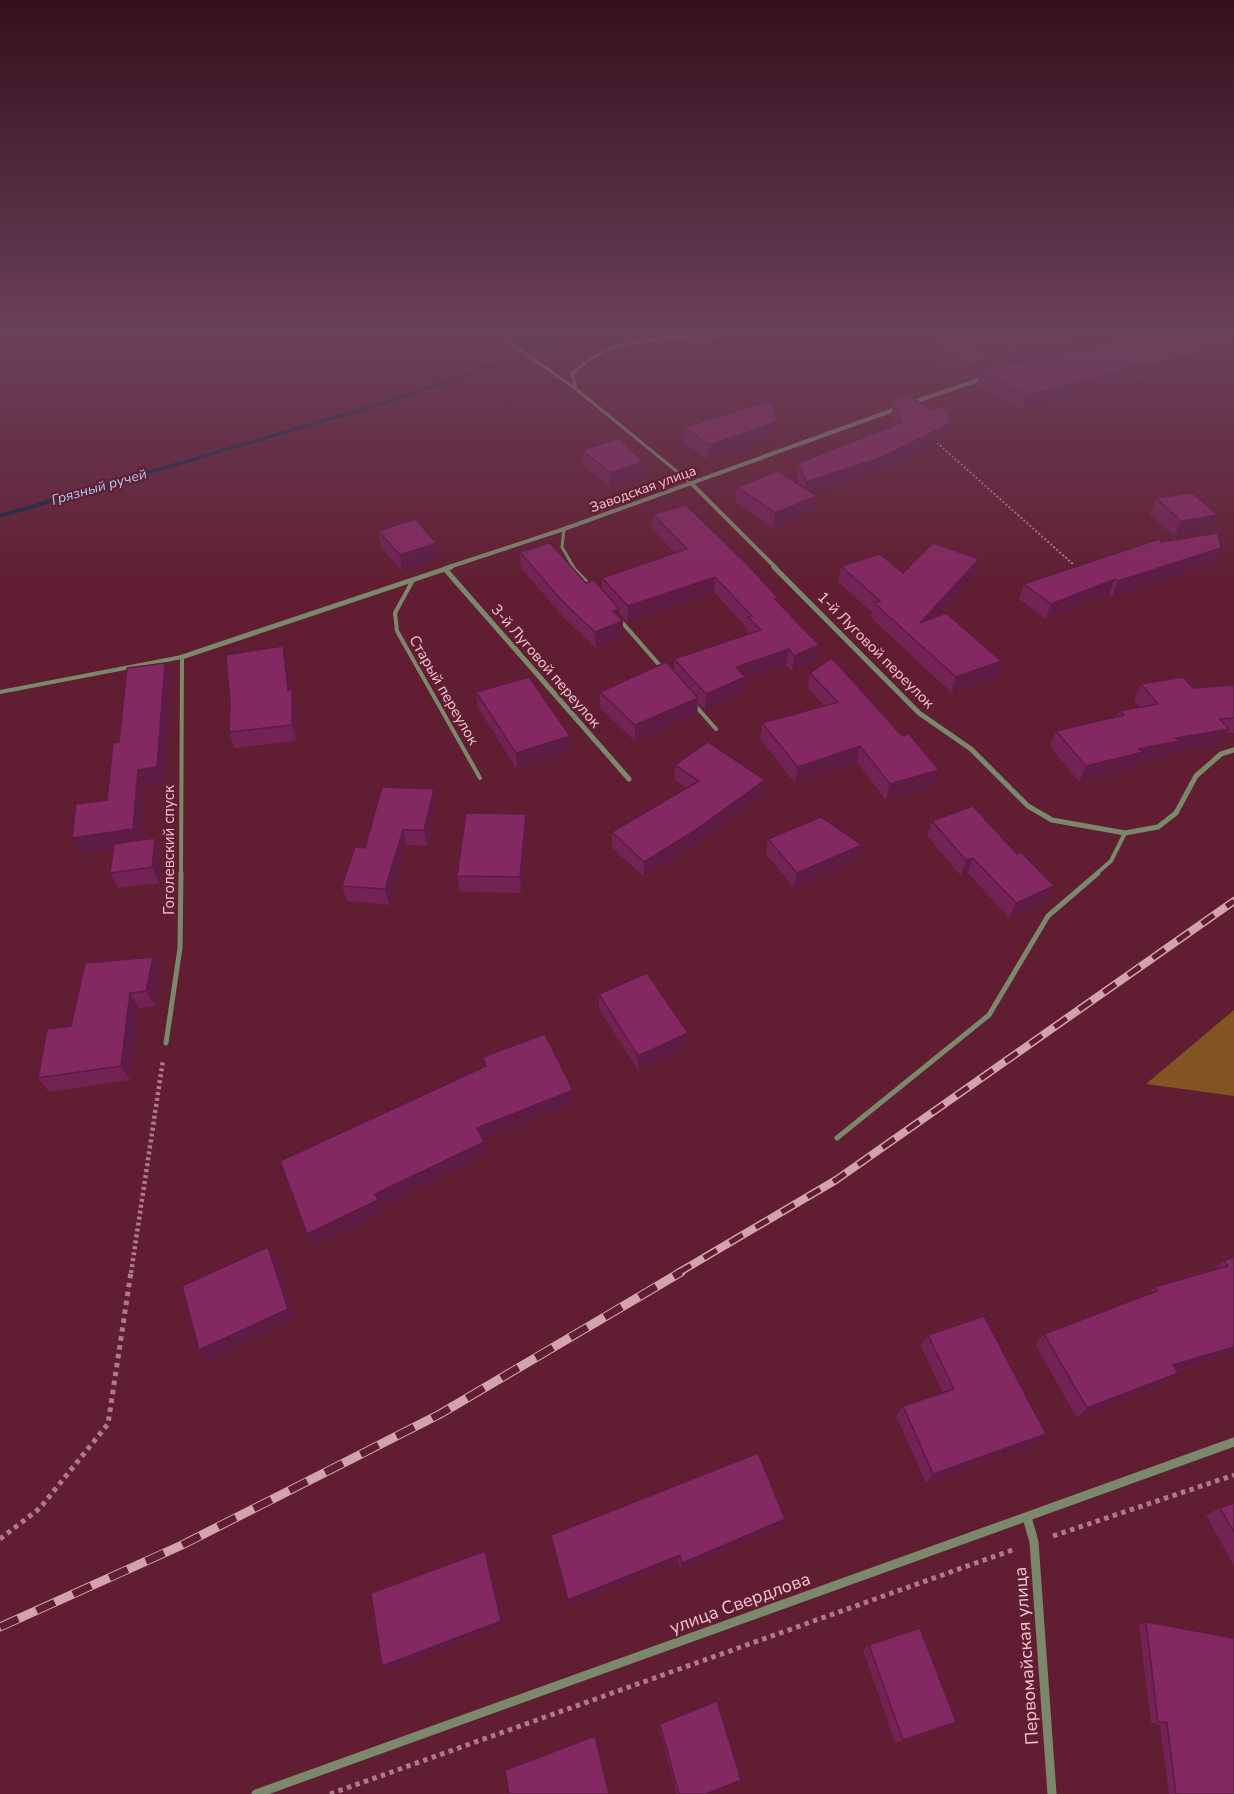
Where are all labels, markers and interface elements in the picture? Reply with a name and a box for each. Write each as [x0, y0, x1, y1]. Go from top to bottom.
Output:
street label: Заводская улица [587, 461, 699, 517]
water label: Грязный ручей [49, 464, 149, 510]
street label: 1-й Луговой переулок [813, 587, 939, 713]
street label: 3-й Луговой переулок [487, 600, 605, 732]
street label: Старый переулок [404, 632, 484, 749]
street label: Гоголевский спуск [159, 785, 179, 915]
street label: улица Свердлова [666, 1566, 814, 1640]
street label: Первомайская улица [1008, 1566, 1044, 1746]

